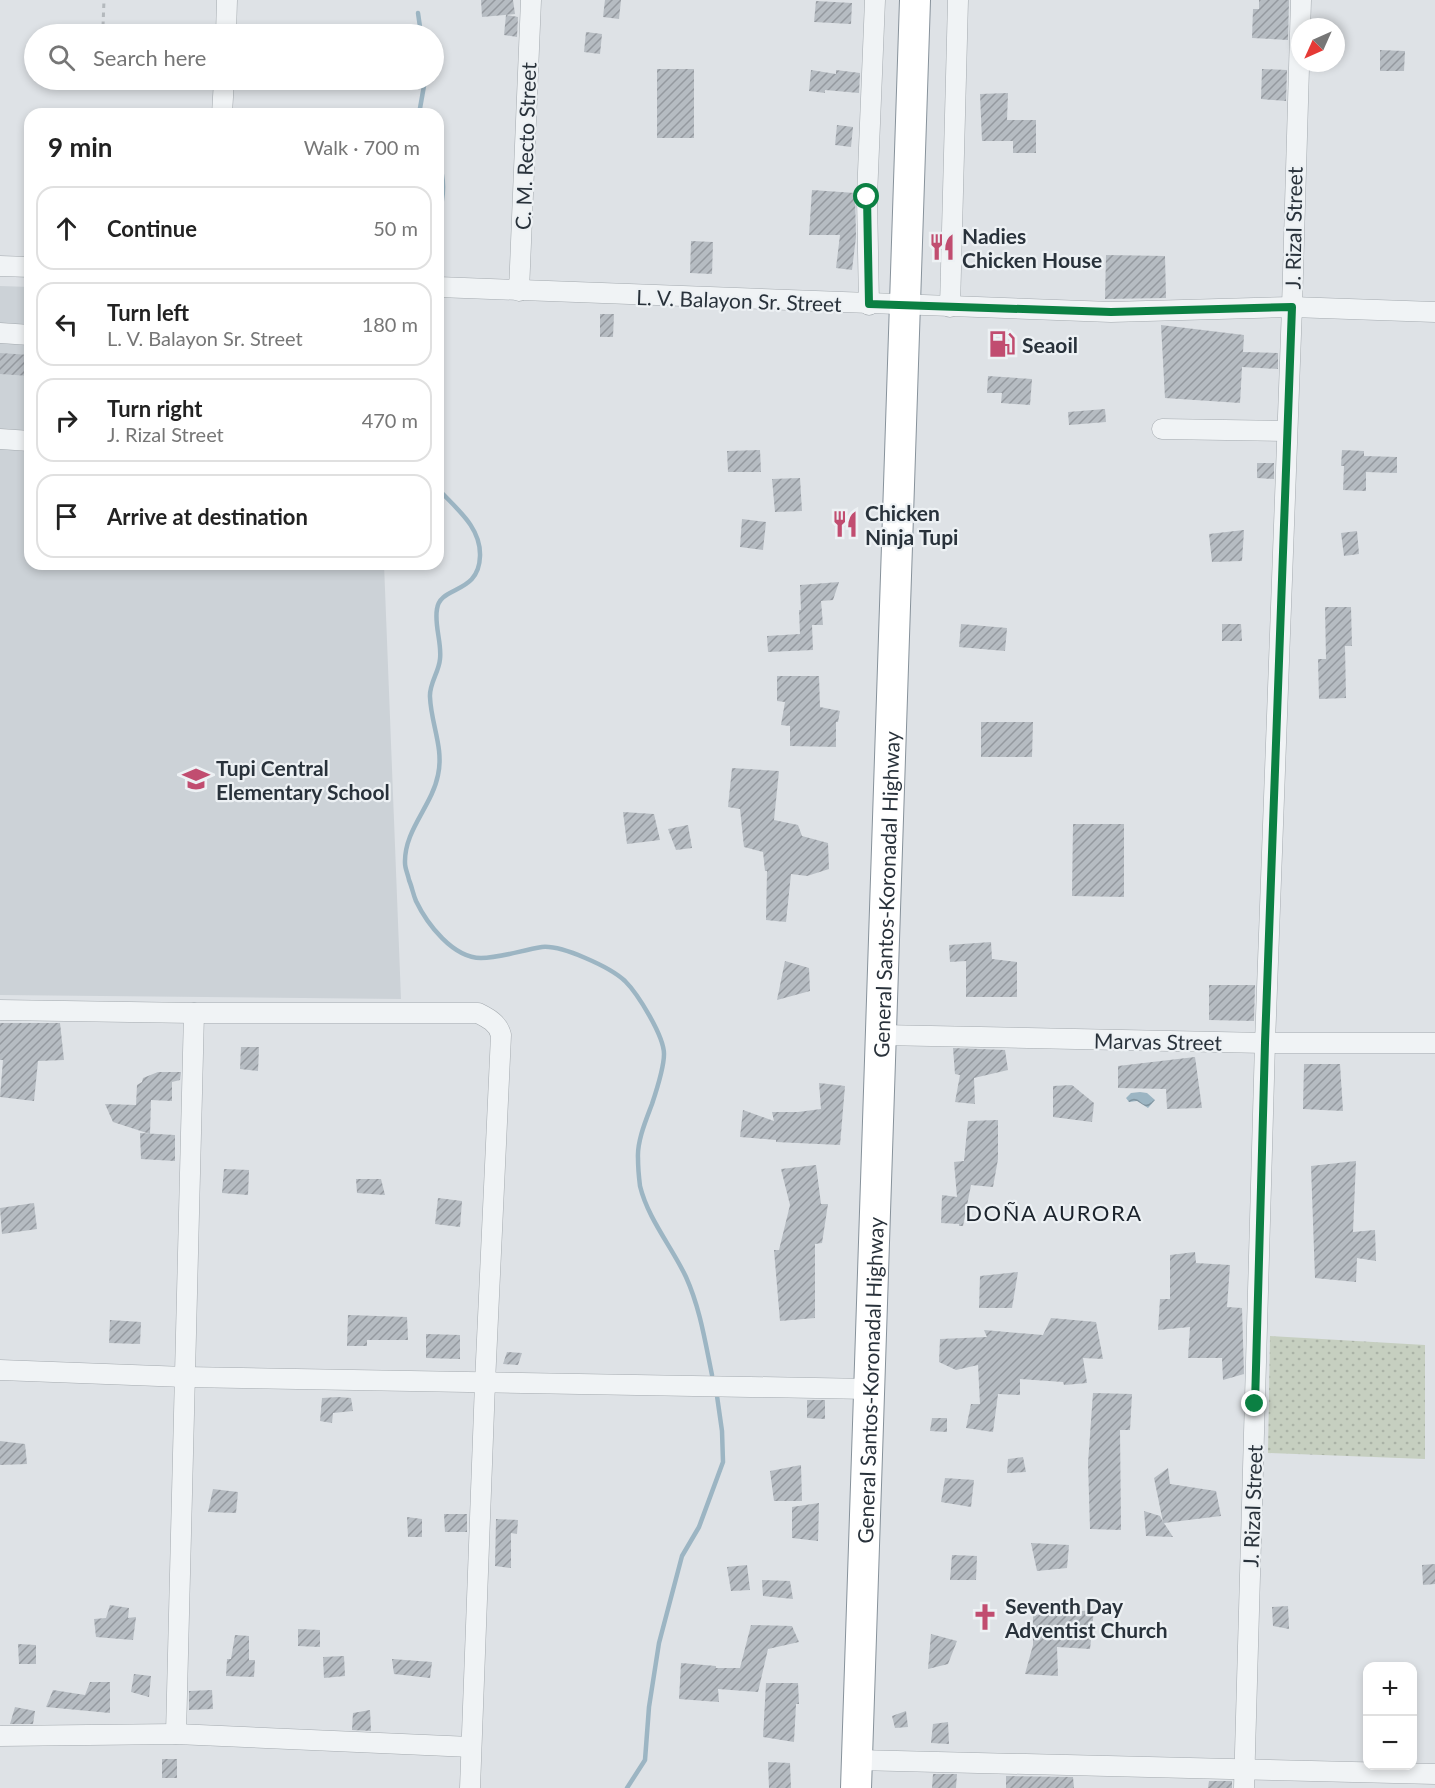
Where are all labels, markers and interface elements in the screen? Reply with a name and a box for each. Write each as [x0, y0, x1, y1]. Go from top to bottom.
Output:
north arrow [1291, 18, 1345, 72]
search box [24, 24, 444, 90]
icon: search [45, 41, 78, 74]
text: Search here [93, 44, 206, 71]
street label: C. M. Recto Street [510, 61, 540, 230]
text: 9 min [48, 131, 112, 163]
text: Walk · 700 m [304, 135, 420, 159]
street label: J. Rizal Street [1279, 166, 1307, 290]
route start [853, 183, 879, 209]
icon: ahead [50, 212, 83, 245]
text: Continue [107, 215, 197, 242]
text: 50 m [373, 216, 418, 240]
place label: Nadies Chicken House [962, 223, 1102, 272]
restaurant icon: Nadies Chicken House [927, 232, 957, 262]
street label: L. V. Balayon Sr. Street [636, 284, 843, 316]
text: Turn left [107, 299, 189, 326]
icon: left [50, 308, 83, 341]
text: 180 m [362, 312, 418, 336]
text: L. V. Balayon Sr. Street [107, 326, 303, 350]
fuel station icon: Seaoil [987, 329, 1017, 359]
place label: Seaoil [1022, 332, 1078, 357]
text: Turn right [107, 395, 202, 422]
icon: right [50, 404, 83, 437]
text: 470 m [362, 408, 418, 432]
text: J. Rizal Street [107, 422, 224, 446]
icon: arrive [50, 500, 83, 533]
place label: Chicken Ninja Tupi [865, 500, 958, 549]
text: Arrive at destination [107, 503, 308, 530]
restaurant icon: Chicken Ninja Tupi [830, 509, 860, 539]
street label: General Santos-Koronadal Highway [868, 731, 903, 1058]
place label: Tupi Central Elementary School [216, 755, 390, 804]
school or university icon: Tupi Central Elementary School [181, 764, 211, 794]
street label: Marvas Street [1094, 1027, 1223, 1055]
district label: DOÑA AURORA [965, 1199, 1143, 1226]
street label: General Santos-Koronadal Highway [852, 1216, 887, 1544]
route end [1241, 1390, 1267, 1416]
street label: J. Rizal Street [1237, 1444, 1267, 1568]
place label: Seventh Day Adventist Church [1004, 1593, 1168, 1642]
church icon: Seventh Day Adventist Church [970, 1602, 1000, 1632]
map controls [1363, 1662, 1417, 1770]
button: + [1363, 1662, 1417, 1716]
button: − [1363, 1716, 1417, 1770]

